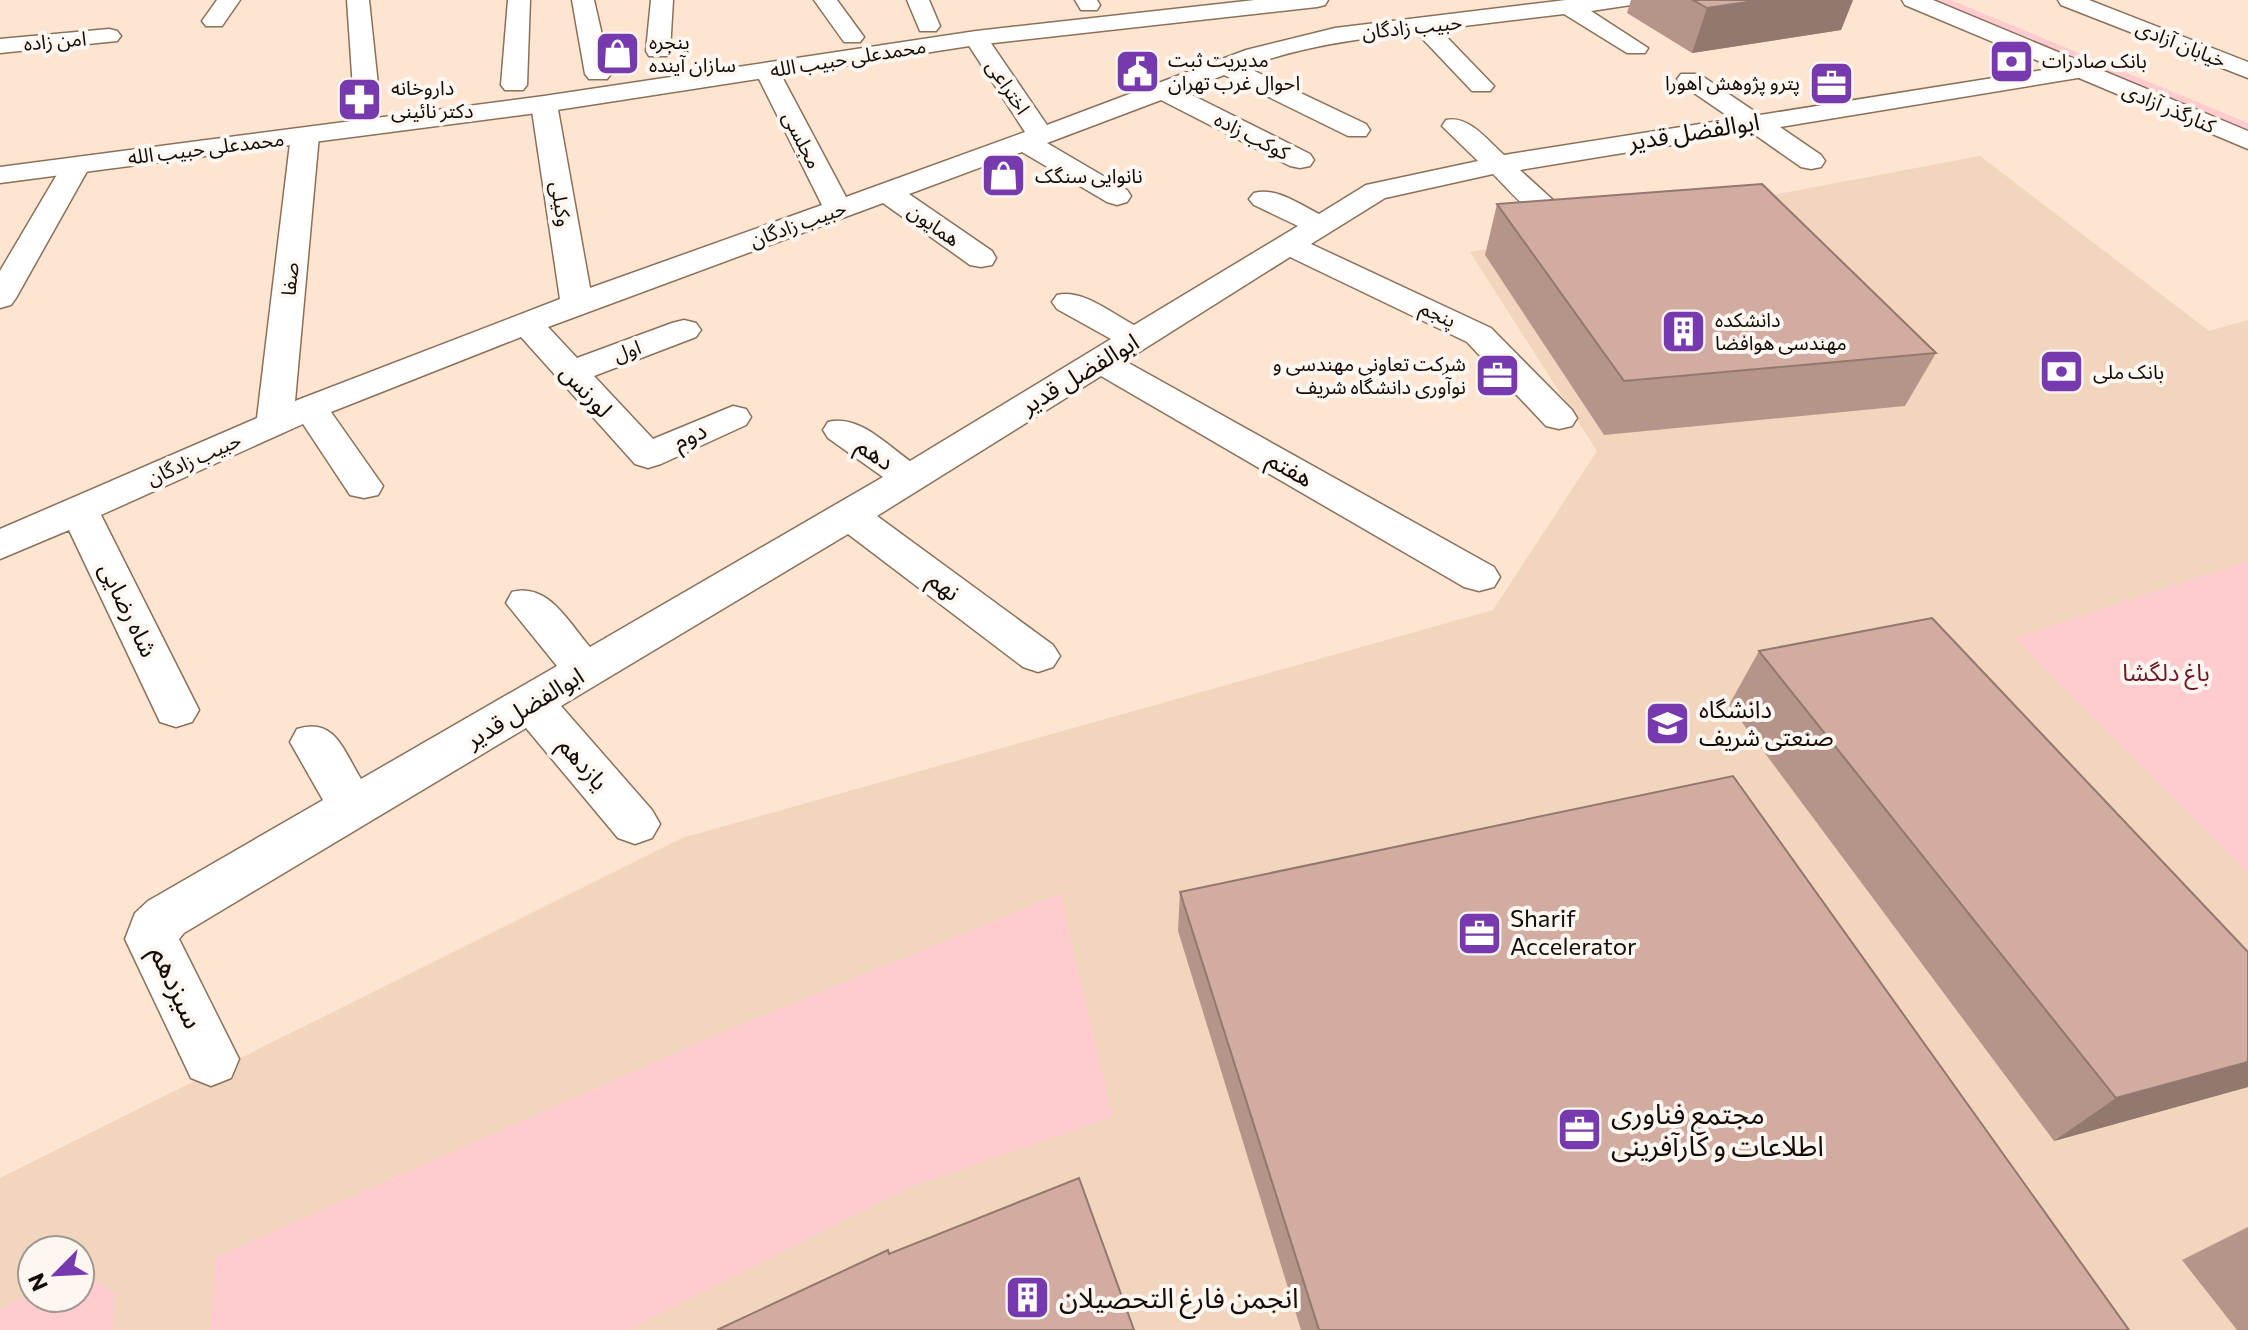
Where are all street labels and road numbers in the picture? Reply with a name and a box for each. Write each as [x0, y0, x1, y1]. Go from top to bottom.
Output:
street label: حبیب زادگان [1361, 9, 1463, 44]
street label: خیابان آزادی [2133, 14, 2230, 73]
street label: امن زاده [23, 25, 87, 56]
street label: محمدعلی حبیب الله [768, 33, 928, 82]
street label: اختراعی [981, 54, 1036, 119]
street label: کنارگذر آزادی [2119, 77, 2220, 139]
street label: کوکب زاده [1211, 106, 1295, 165]
street label: ابوالفضل قدیر [1625, 106, 1762, 156]
street label: مجلسی [777, 107, 827, 173]
street label: محمدعلی حبیب الله [126, 125, 286, 170]
street label: وکیلی [546, 180, 577, 228]
street label: حبیب زادگان [746, 195, 849, 252]
street label: همایون [903, 198, 965, 251]
street label: صفا [275, 261, 303, 297]
street label: پنجم [1415, 294, 1460, 335]
street label: ابوالفضل قدیر [1014, 326, 1144, 421]
street label: اول [610, 334, 644, 367]
street label: لورنس [554, 357, 619, 423]
street label: دوم [668, 414, 713, 459]
street label: حبیب زادگان [143, 427, 245, 490]
street label: دهم [849, 430, 900, 479]
street label: هفتم [1261, 443, 1319, 496]
street label: شاه رضایی [93, 557, 165, 662]
street label: نهم [921, 564, 966, 609]
street label: ابوالفضل قدیر [459, 660, 589, 755]
street label: یازدهم [550, 730, 615, 798]
street label: سیزدهم [139, 940, 212, 1036]

